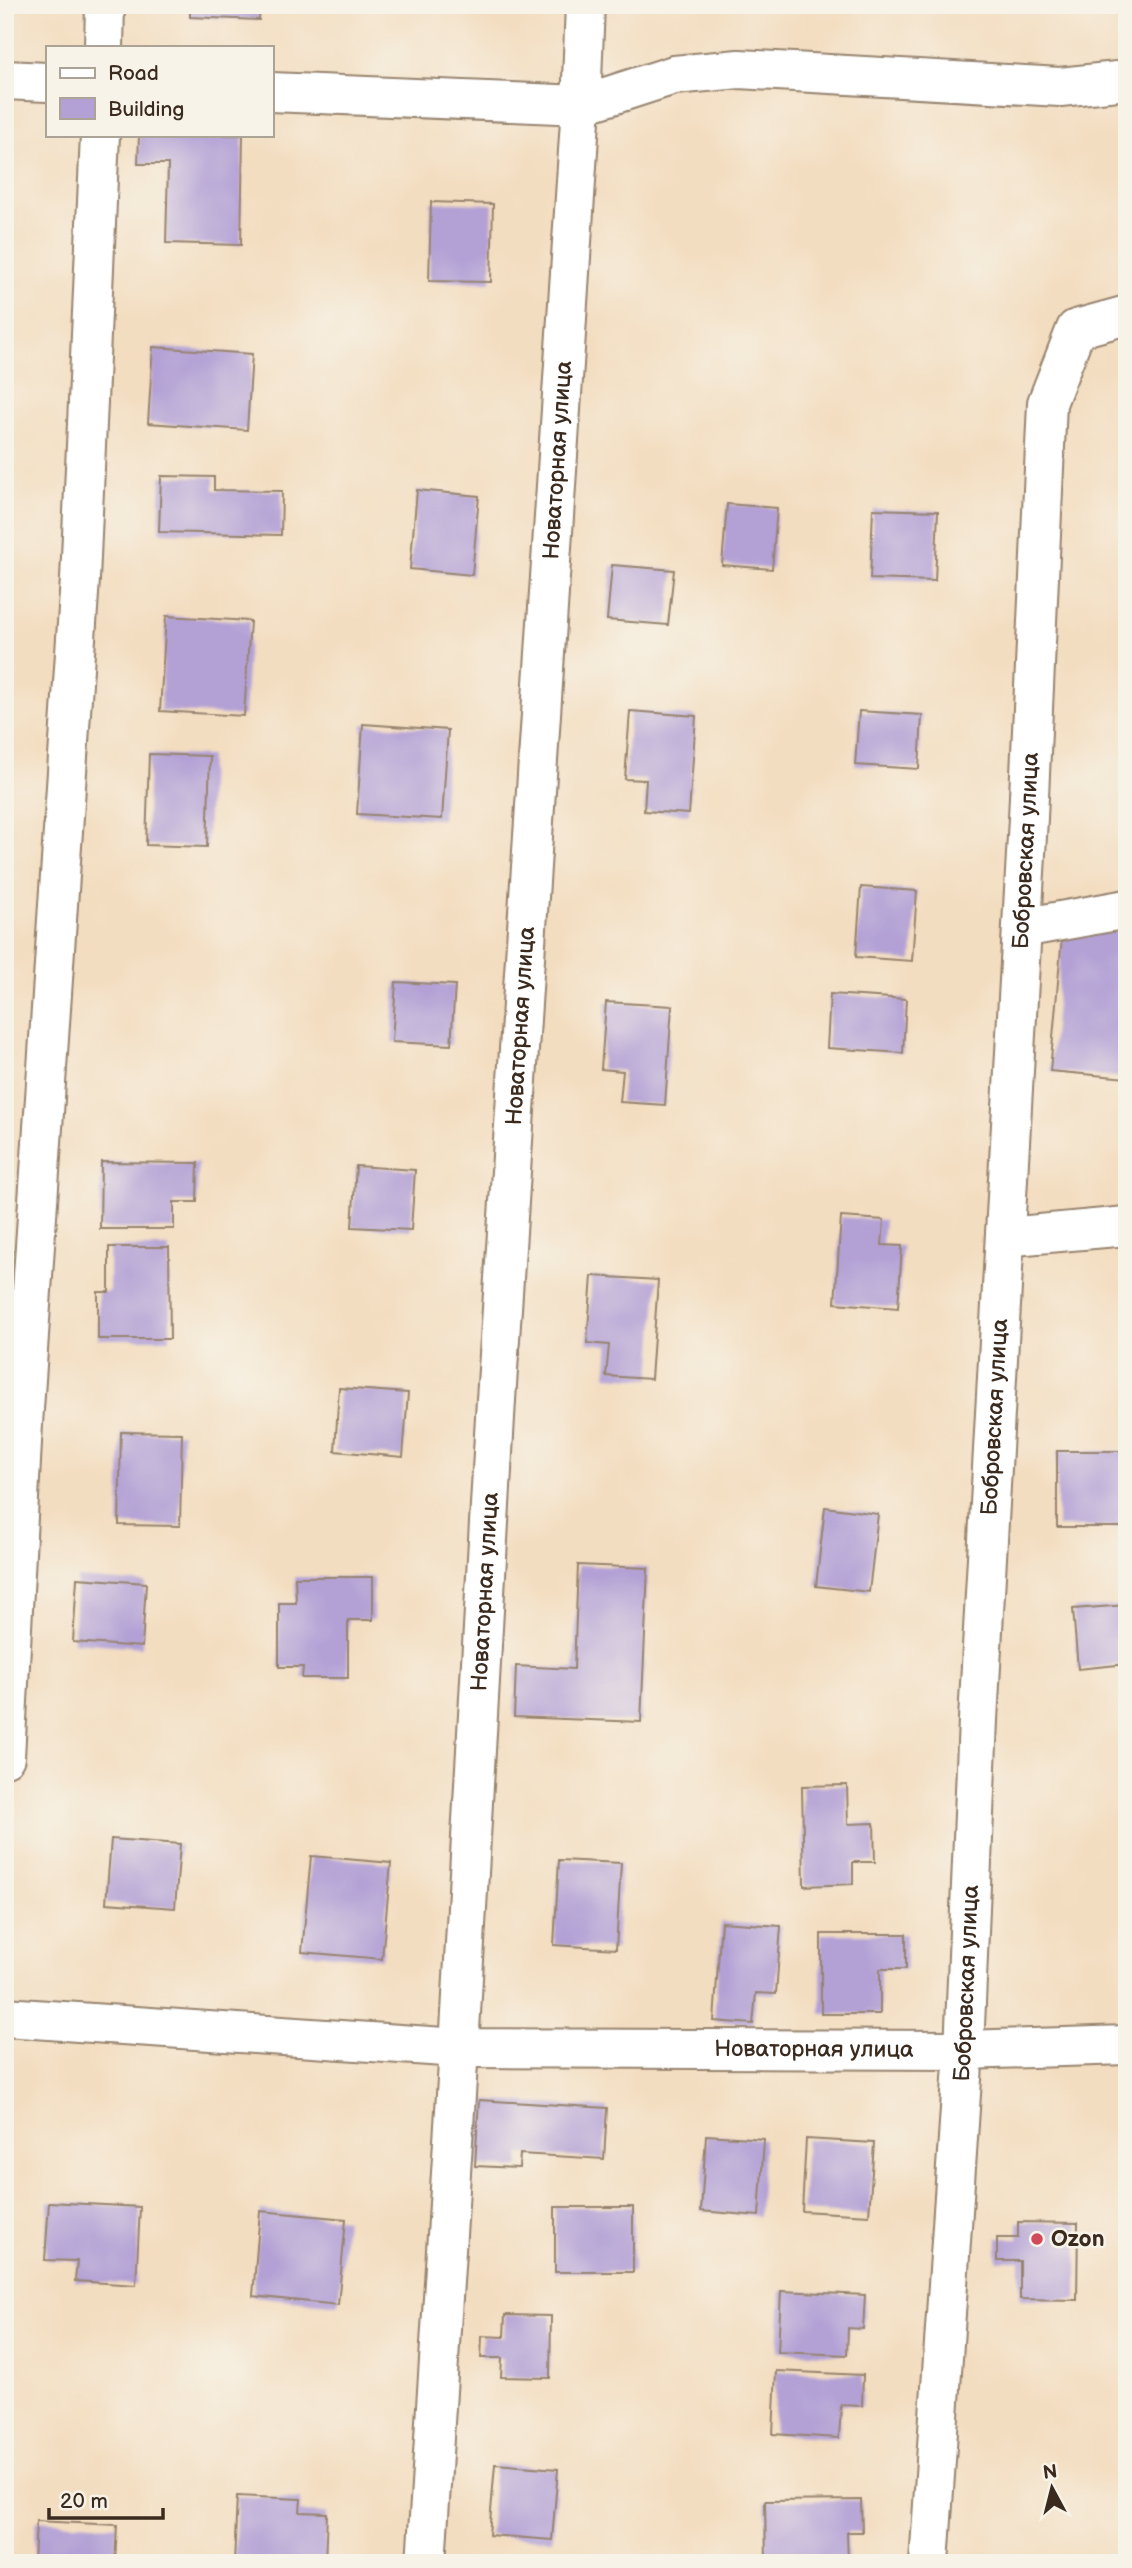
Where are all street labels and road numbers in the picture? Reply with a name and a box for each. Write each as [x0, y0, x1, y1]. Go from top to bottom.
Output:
street label: Новаторная улица [537, 359, 578, 560]
street label: Бобровская улица [1007, 751, 1045, 950]
street label: Новаторная улица [500, 925, 541, 1126]
street label: Бобровская улица [975, 1317, 1014, 1516]
street label: Новаторная улица [465, 1491, 505, 1692]
street label: Бобровская улица [948, 1884, 985, 2083]
street label: Новаторная улица [714, 2035, 914, 2064]

